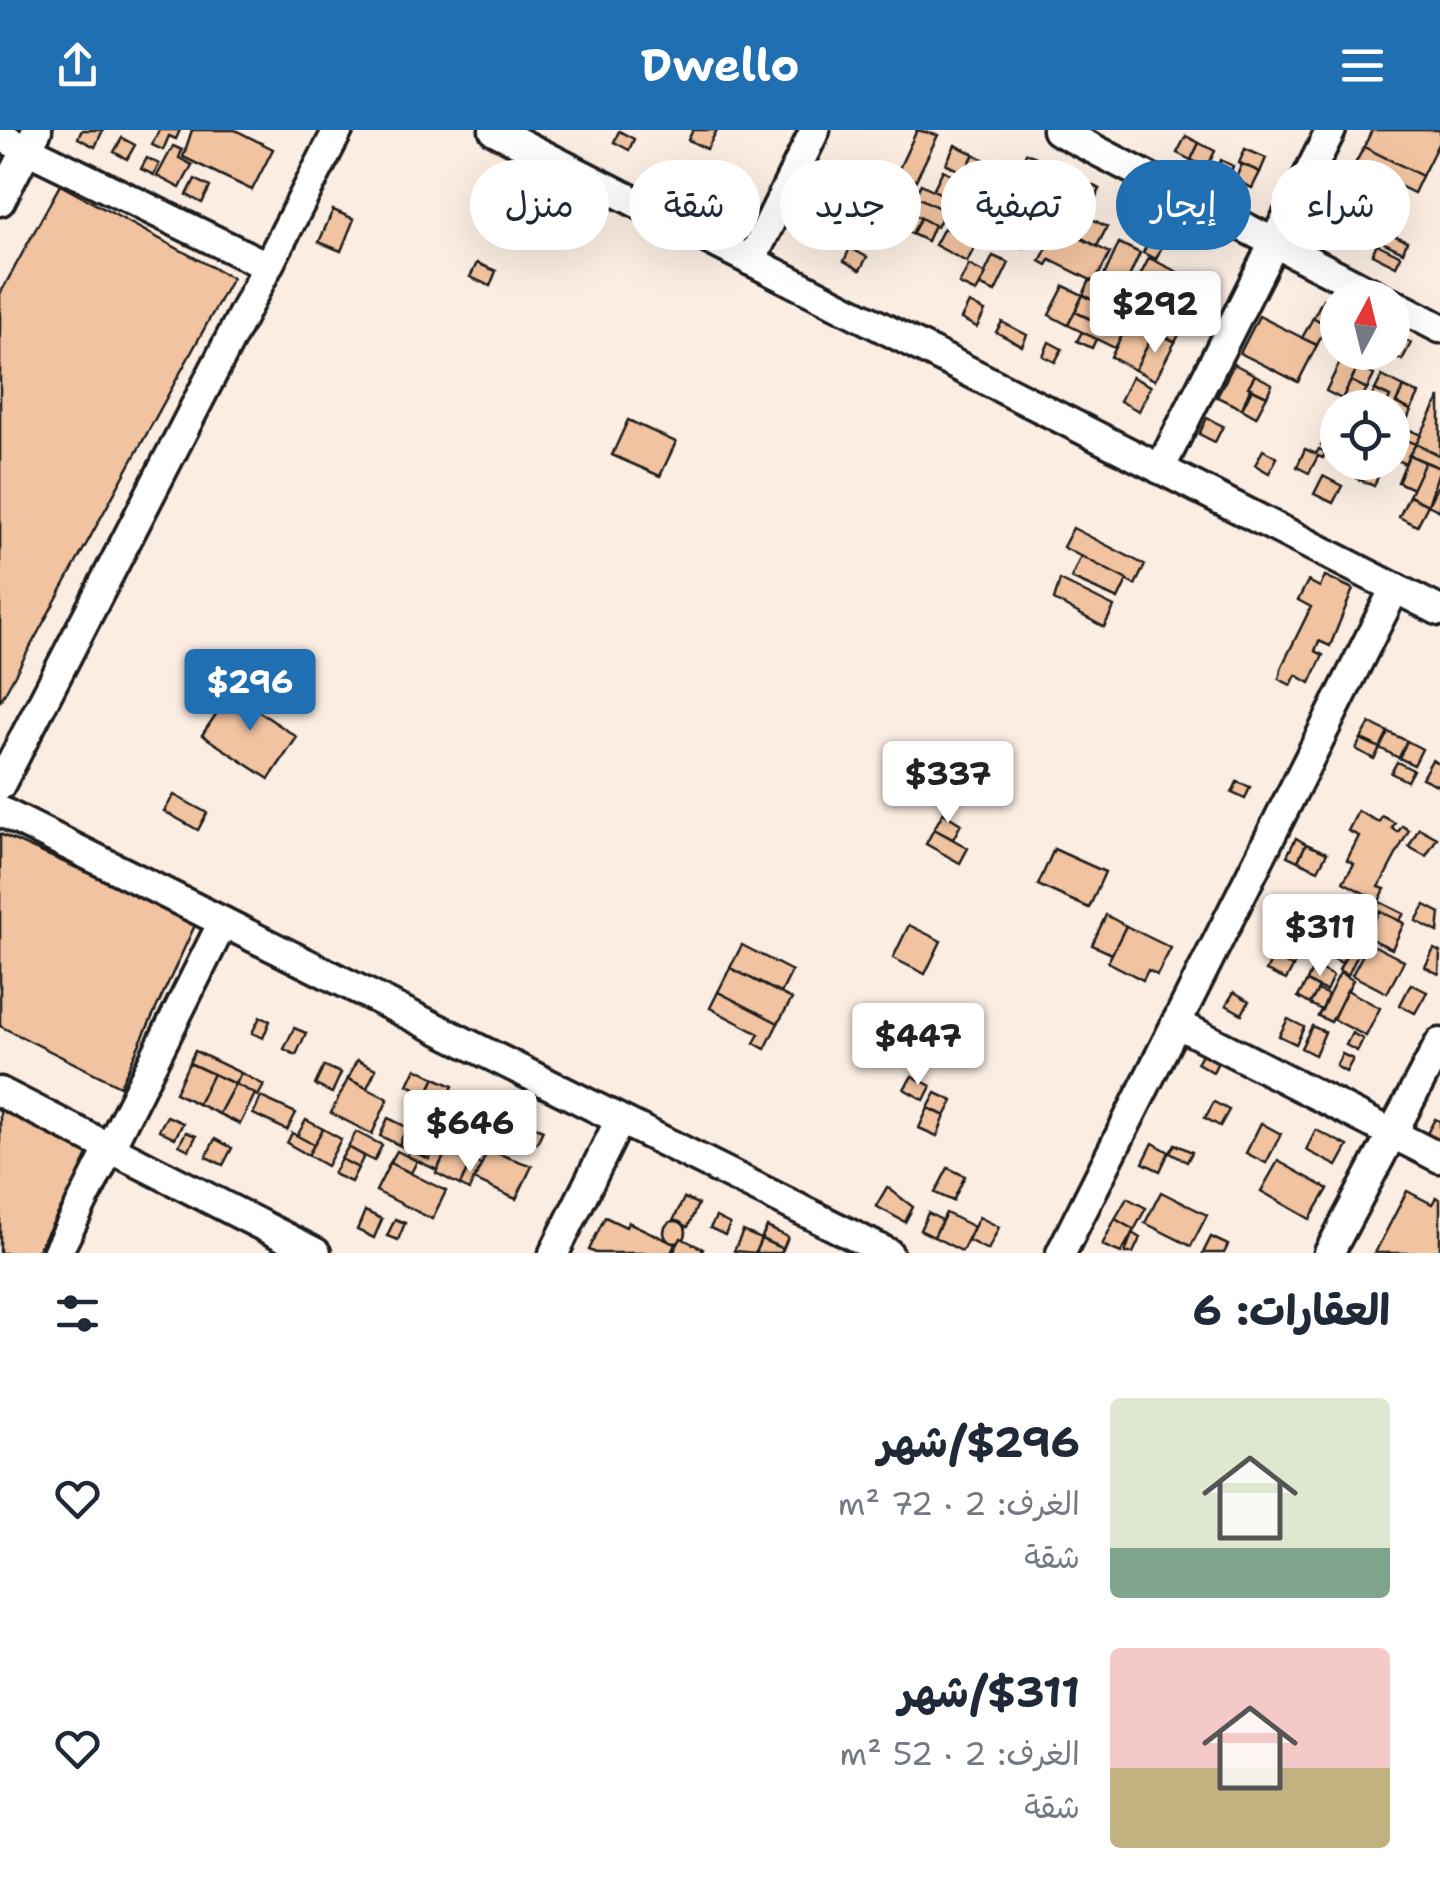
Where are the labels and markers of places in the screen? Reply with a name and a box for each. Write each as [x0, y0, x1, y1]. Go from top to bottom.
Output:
pin: $292 [1096, 271, 1214, 356]
pin: $296 [191, 649, 309, 734]
pin: $337 [889, 741, 1007, 826]
pin: $311 [1261, 894, 1379, 979]
pin: $447 [859, 1003, 977, 1088]
pin: $646 [411, 1090, 529, 1175]

